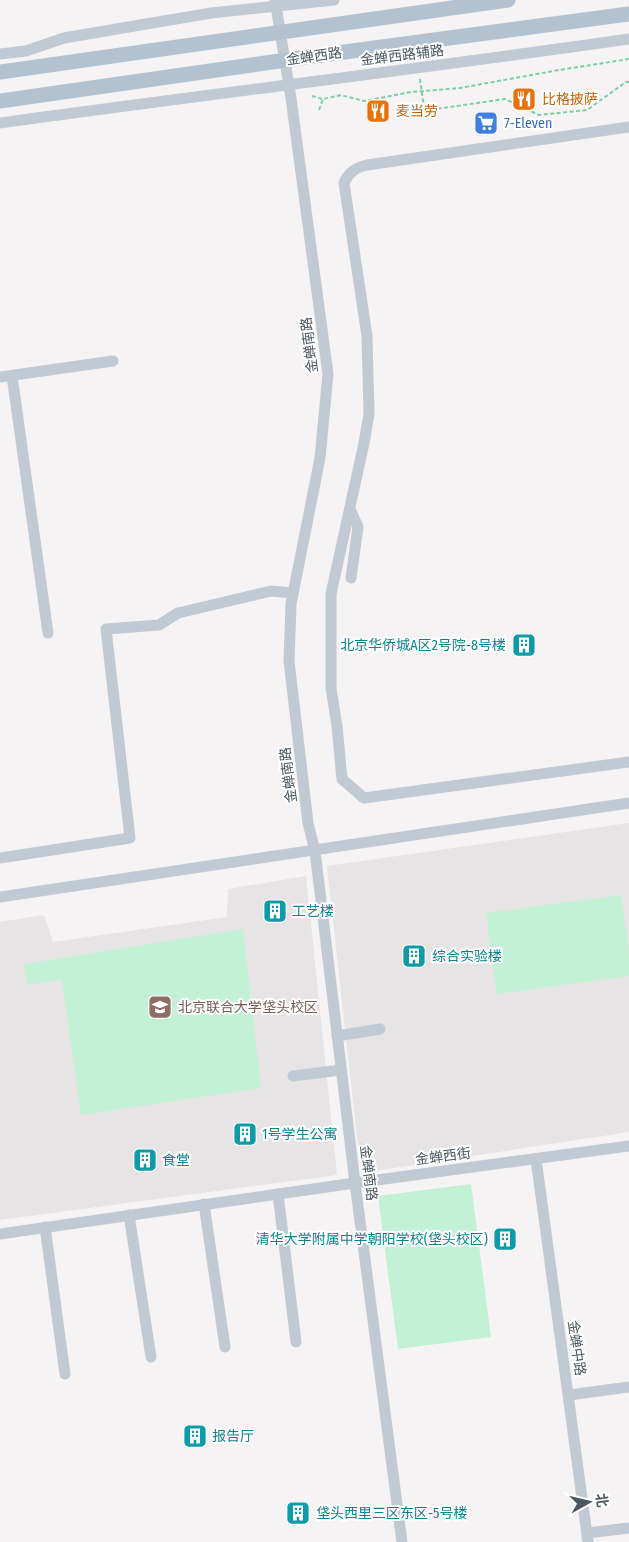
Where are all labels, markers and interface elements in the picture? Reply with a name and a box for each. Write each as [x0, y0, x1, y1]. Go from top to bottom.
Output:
street label: 金蝉西路辅路 [359, 42, 445, 69]
street label: 金蝉西路 [285, 44, 343, 69]
restaurant icon: 比格披萨 [511, 86, 537, 112]
place label: 比格披萨 [542, 91, 598, 108]
restaurant icon: 麦当劳 [365, 98, 391, 124]
place label: 麦当劳 [396, 103, 438, 120]
supermarket icon: 7-Eleven [473, 110, 499, 136]
place label: 7-Eleven [504, 115, 552, 132]
street label: 金蝉南路 [298, 316, 321, 374]
building icon: 北京华侨城A区2号院-8号楼 [511, 632, 537, 658]
place label: 北京华侨城A区2号院-8号楼 [340, 637, 506, 654]
street label: 金蝉南路 [277, 746, 300, 804]
building icon: 工艺楼 [262, 898, 288, 924]
place label: 工艺楼 [292, 903, 334, 920]
building icon: 综合实验楼 [401, 943, 427, 969]
place label: 综合实验楼 [432, 948, 502, 965]
school or university icon: 北京联合大学垡头校区 [147, 994, 173, 1020]
place label: 北京联合大学垡头校区 [178, 999, 318, 1016]
building icon: 1号学生公寓 [232, 1121, 258, 1147]
place label: 1号学生公寓 [262, 1126, 337, 1143]
street label: 金蝉南路 [357, 1144, 380, 1202]
street label: 金蝉西街 [414, 1145, 472, 1168]
building icon: 食堂 [132, 1147, 158, 1173]
place label: 食堂 [162, 1152, 190, 1169]
building icon: 清华大学附属中学朝阳学校(垡头校区) [492, 1226, 518, 1252]
place label: 清华大学附属中学朝阳学校(垡头校区) [256, 1231, 488, 1248]
street label: 金蝉中路 [564, 1319, 589, 1377]
building icon: 报告厅 [182, 1423, 208, 1449]
place label: 报告厅 [212, 1428, 254, 1445]
north arrow [564, 1477, 614, 1527]
text: 北 [592, 1492, 611, 1508]
building icon: 垡头西里三区东区-5号楼 [285, 1500, 311, 1526]
place label: 垡头西里三区东区-5号楼 [316, 1505, 467, 1522]

